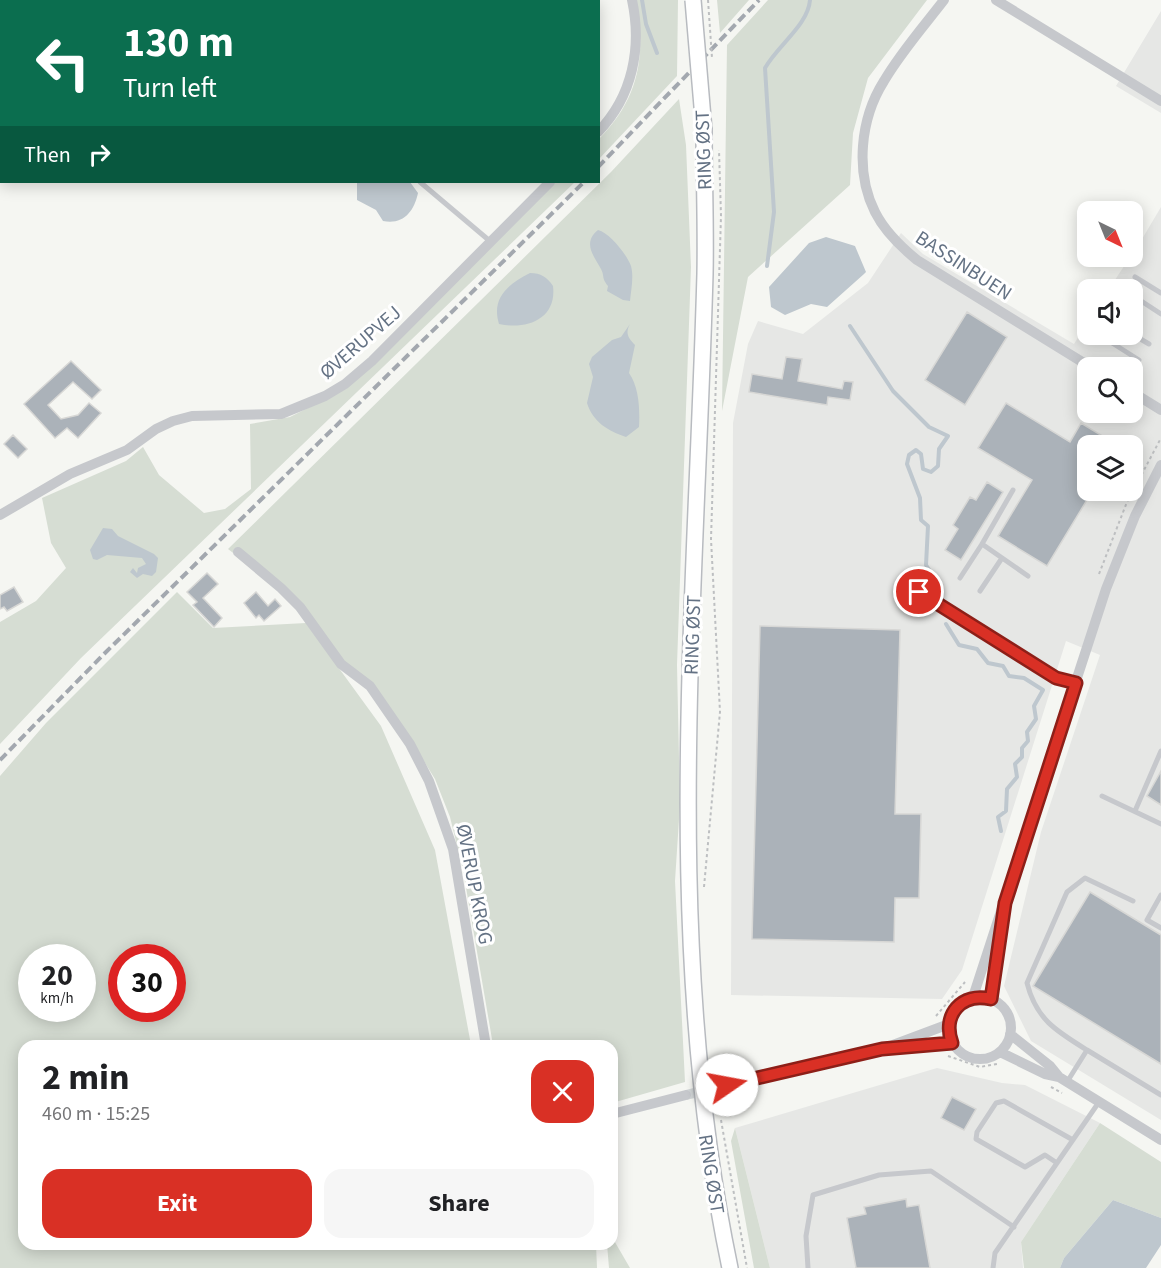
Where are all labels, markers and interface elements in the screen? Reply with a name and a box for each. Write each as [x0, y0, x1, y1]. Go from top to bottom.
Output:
text: 130 m [123, 13, 234, 73]
icon: left [24, 24, 102, 102]
text: Turn left [123, 69, 217, 108]
street label: RING ØST [689, 109, 719, 191]
icon: right [83, 138, 116, 171]
text: Then [24, 139, 71, 171]
north arrow [1077, 201, 1143, 267]
map controls [1077, 201, 1143, 501]
street label: BASSINBUEN [910, 224, 1017, 308]
button: sound [1077, 279, 1143, 345]
street label: ØVERUPVEJ [314, 299, 408, 386]
button: search [1077, 357, 1143, 423]
button: layers [1077, 435, 1143, 501]
pin [893, 566, 944, 617]
icon: arrive [902, 575, 935, 608]
street label: RING ØST [678, 594, 708, 676]
street label: ØVERUP KROG [449, 822, 499, 947]
speed limit sign: 30 [108, 944, 186, 1022]
text: 20 [41, 954, 73, 997]
text: km/h [40, 988, 74, 1009]
text: 2 min [42, 1052, 130, 1103]
position arrow [695, 1053, 759, 1117]
button: close [531, 1060, 594, 1123]
text: 460 m · 15:25 [42, 1100, 150, 1128]
street label: RING ØST [691, 1132, 731, 1216]
button: Exit [42, 1169, 312, 1238]
button: Share [324, 1169, 594, 1238]

